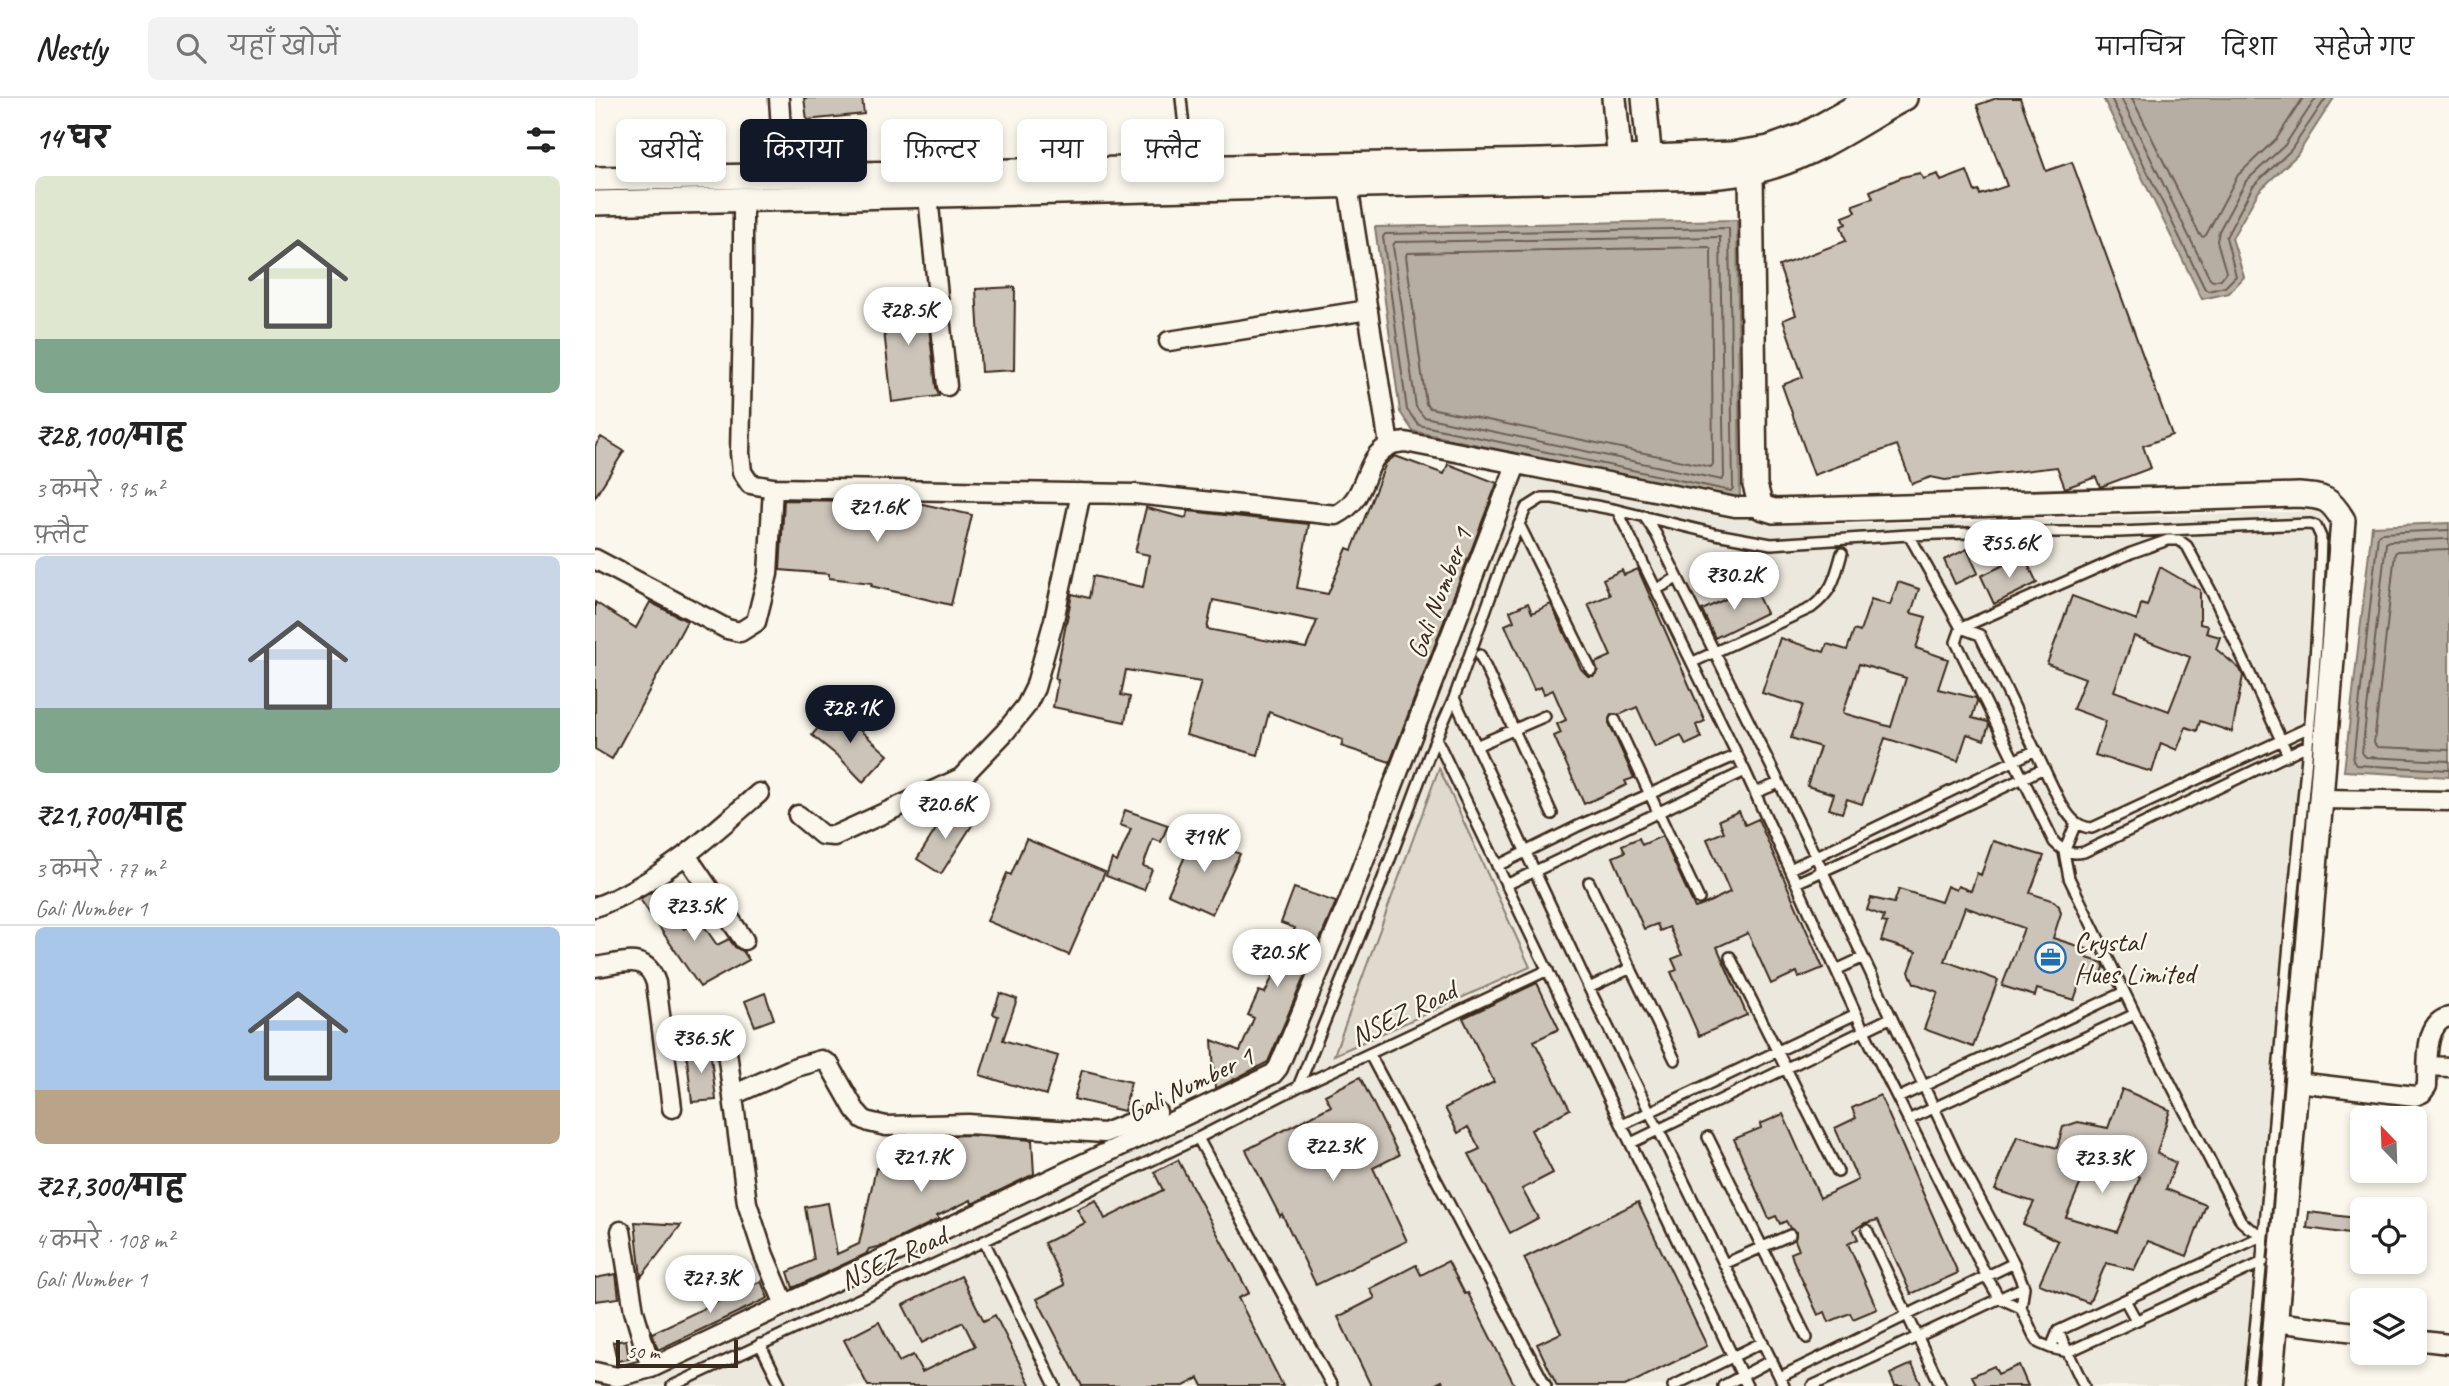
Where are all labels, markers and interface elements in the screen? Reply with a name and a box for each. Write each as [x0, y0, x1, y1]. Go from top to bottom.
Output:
search box [148, 17, 638, 80]
text: Nestly [35, 27, 106, 69]
icon: search [172, 29, 210, 67]
text: यहाँ खोजें [228, 30, 340, 63]
text: मानचित्र [2096, 32, 2184, 62]
text: दिशा [2222, 32, 2277, 62]
text: सहेजे गए [2315, 32, 2414, 62]
text: 14 घर [35, 119, 109, 157]
chip: खरीदें [616, 119, 726, 182]
chip: किराया [740, 119, 867, 182]
chip: फ़िल्टर [881, 119, 1003, 182]
chip: नया [1017, 119, 1107, 182]
chip: फ़्लैट [1121, 119, 1224, 182]
icon: filters [522, 121, 560, 159]
icon: home [235, 221, 361, 347]
pin: ₹28.5K [851, 288, 965, 347]
text: ₹28.5K [879, 295, 937, 324]
text: ₹28,100/माह [35, 416, 185, 454]
text: 3 कमरे · 95 m² [35, 475, 163, 504]
pin: ₹21.6K [820, 484, 934, 544]
text: ₹21.6K [848, 492, 906, 521]
pin: ₹55.6K [1952, 520, 2066, 580]
text: फ़्लैट [35, 521, 87, 550]
street label: Gali Number 1 [1398, 522, 1480, 663]
text: ₹55.6K [1980, 528, 2038, 557]
pin: ₹30.2K [1677, 552, 1791, 612]
text: ₹30.2K [1705, 560, 1763, 589]
icon: home [235, 602, 361, 728]
pin: ₹28.1K [793, 686, 907, 745]
text: ₹28.1K [821, 693, 879, 722]
pin: ₹20.6K [888, 782, 1002, 841]
text: ₹20.6K [916, 789, 974, 818]
text: ₹21,700/माह [35, 796, 184, 834]
pin: ₹19K [1163, 814, 1245, 874]
text: ₹19K [1183, 822, 1225, 851]
text: 3 कमरे · 77 m² [35, 855, 163, 884]
pin: ₹23.5K [637, 884, 751, 943]
text: ₹23.5K [665, 891, 723, 920]
text: Gali Number 1 [35, 894, 147, 923]
place label: Crystal Hues Limited [2074, 924, 2198, 991]
pin: ₹20.5K [1220, 930, 1334, 989]
text: ₹20.5K [1248, 937, 1306, 966]
office icon: Crystal Hues Limited [2034, 940, 2068, 974]
street label: NSEZ Road [1344, 971, 1465, 1054]
icon: home [235, 973, 361, 1099]
pin: ₹36.5K [644, 1016, 758, 1075]
text: ₹36.5K [672, 1023, 730, 1052]
street label: Gali Number 1 [1121, 1038, 1260, 1130]
north arrow [2350, 1106, 2427, 1183]
map controls [2350, 1106, 2427, 1365]
pin: ₹22.3K [1276, 1124, 1390, 1183]
text: ₹22.3K [1304, 1131, 1362, 1160]
pin: ₹21.7K [864, 1134, 978, 1194]
pin: ₹23.3K [2045, 1136, 2159, 1195]
text: ₹21.7K [892, 1142, 950, 1171]
text: ₹23.3K [2073, 1143, 2131, 1172]
text: ₹27,300/माह [35, 1167, 184, 1205]
button: locate [2350, 1197, 2427, 1274]
street label: NSEZ Road [834, 1216, 955, 1298]
text: 4 कमरे · 108 m² [35, 1226, 173, 1255]
pin: ₹27.3K [653, 1256, 767, 1315]
text: ₹27.3K [681, 1263, 739, 1292]
text: Gali Number 1 [35, 1265, 147, 1294]
button: layers [2350, 1288, 2427, 1365]
scale bar [616, 1337, 739, 1369]
text: 50 m [627, 1340, 659, 1364]

